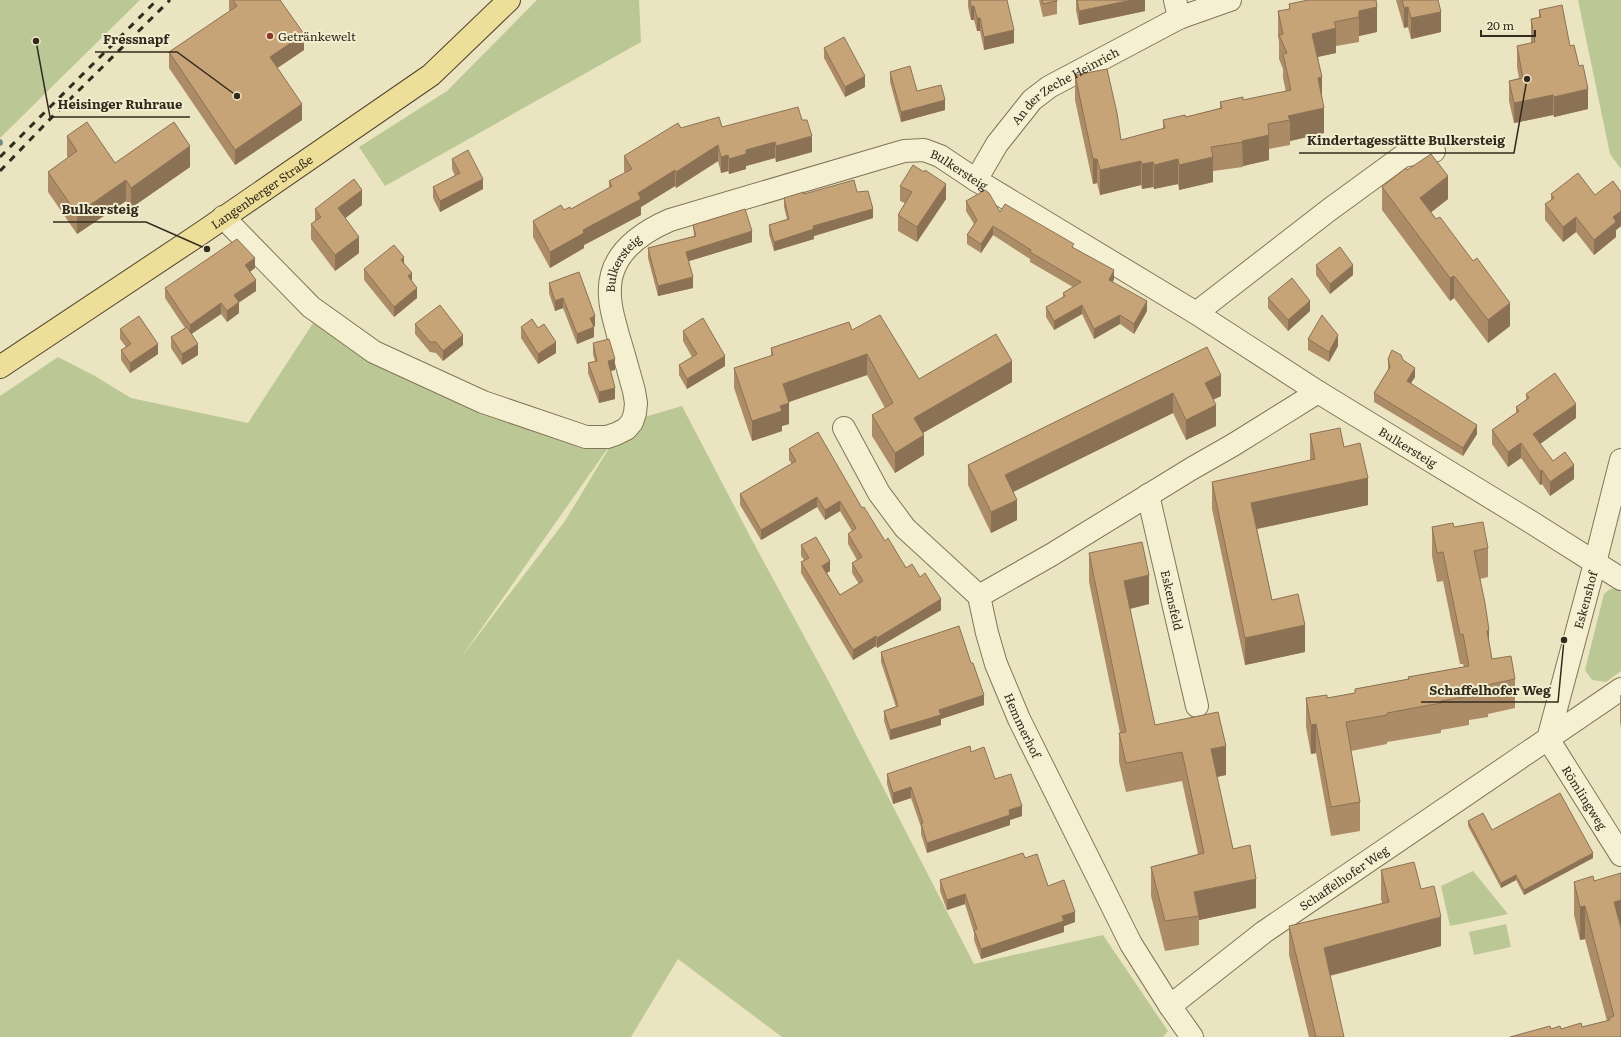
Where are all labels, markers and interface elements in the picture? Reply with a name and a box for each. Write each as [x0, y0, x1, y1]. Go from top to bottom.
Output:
scale bar [1481, 12, 1535, 38]
text: 20 m [1487, 16, 1514, 34]
callout: Fressnapf [95, 27, 177, 52]
place label: Getränkewelt [278, 27, 356, 45]
text: Fressnapf [103, 29, 170, 48]
marker: Getränkewelt [265, 31, 275, 41]
street label: An der Zeche Heinrich [1007, 42, 1122, 128]
callout: Heisinger Ruhraue [50, 92, 190, 117]
text: Heisinger Ruhraue [58, 94, 182, 113]
callout: Kindertagesstätte Bulkersteig [1299, 128, 1514, 153]
text: Kindertagesstätte Bulkersteig [1307, 130, 1505, 149]
street label: Bulkersteig [928, 144, 992, 194]
street label: Langenberger Straße [207, 150, 316, 233]
callout: Bulkersteig [53, 197, 146, 222]
text: Bulkersteig [61, 199, 139, 218]
street label: Bulkersteig [601, 230, 645, 293]
street label: Bulkersteig [1375, 422, 1441, 472]
street label: Eskensfeld [1157, 568, 1188, 633]
street label: Eskenshof [1569, 568, 1602, 631]
callout: Schaffelhofer Weg [1421, 677, 1558, 702]
text: Schaffelhofer Weg [1429, 680, 1551, 699]
street label: Hemmerhof [1000, 690, 1047, 762]
street label: Römlingweg [1558, 762, 1612, 833]
street label: Schaffelhofer Weg [1295, 841, 1392, 915]

